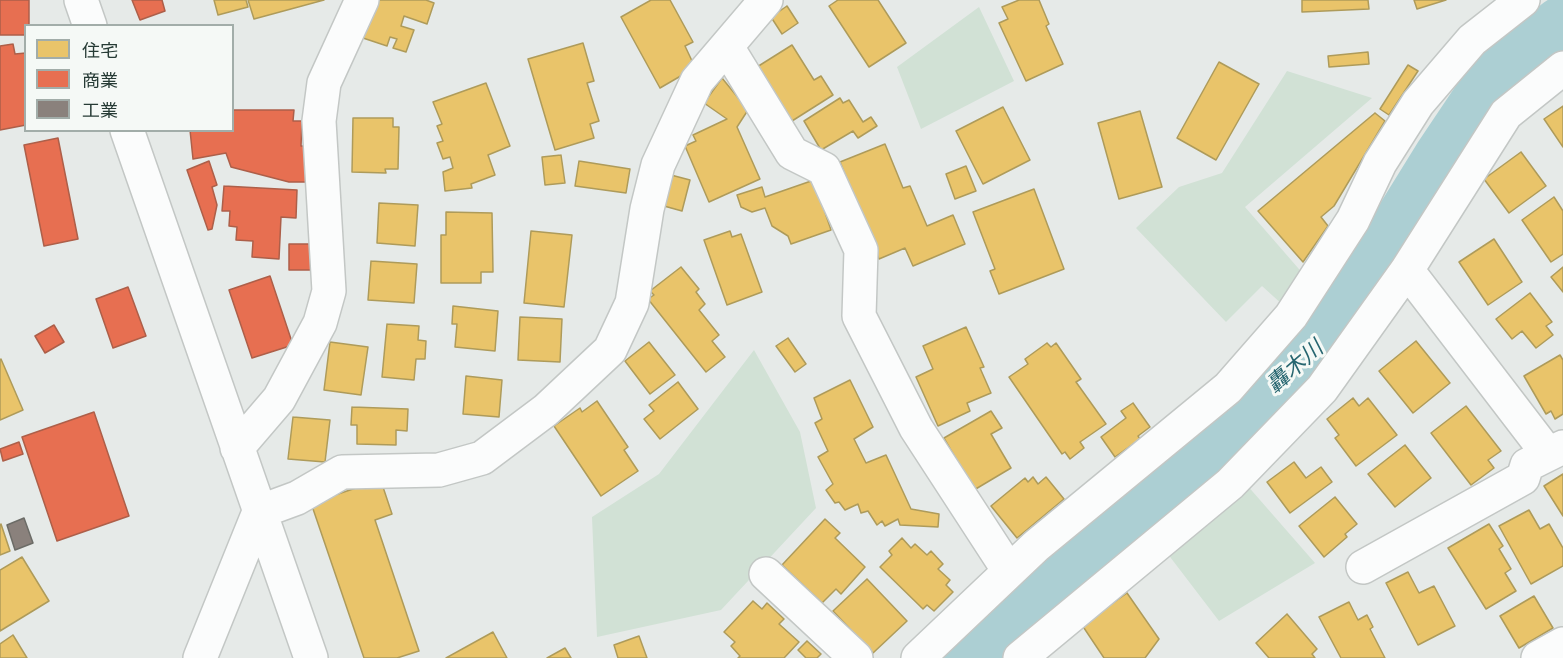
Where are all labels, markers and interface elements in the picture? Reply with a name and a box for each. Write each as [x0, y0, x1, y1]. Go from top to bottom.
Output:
legend [24, 24, 234, 132]
text: 住宅 [82, 39, 118, 62]
text: 商業 [82, 69, 118, 92]
text: 工業 [82, 99, 118, 122]
water label: 轟木川 [1261, 335, 1329, 399]

